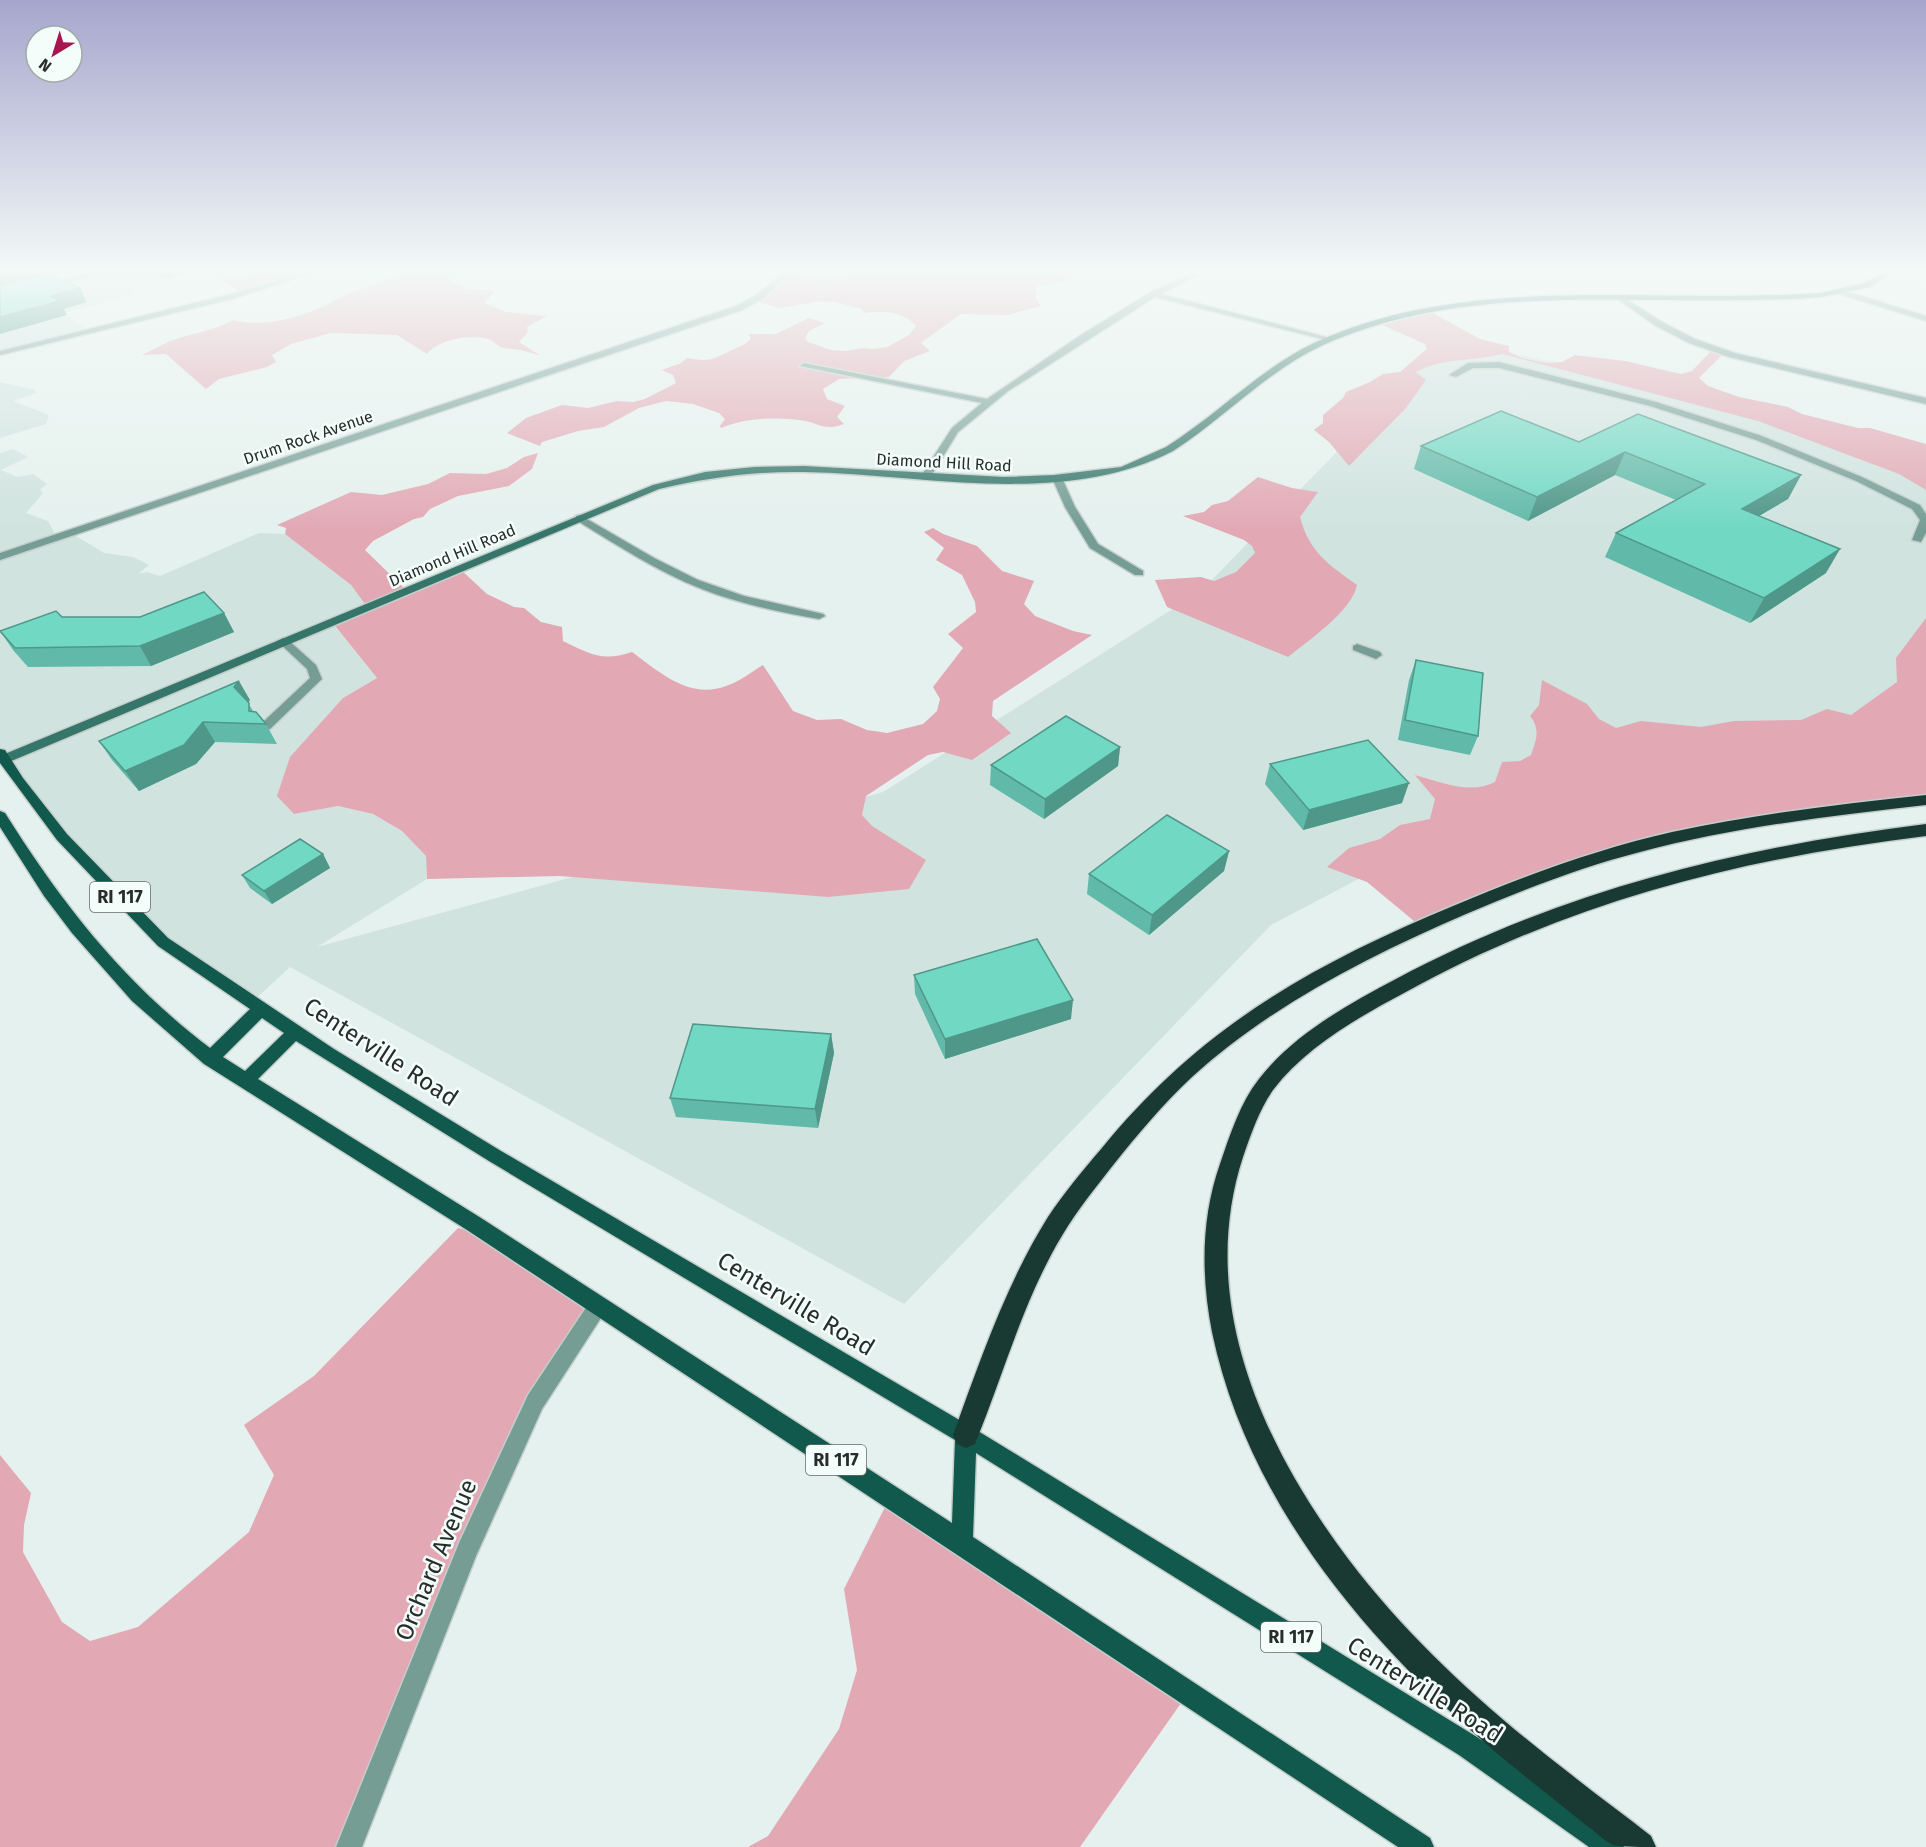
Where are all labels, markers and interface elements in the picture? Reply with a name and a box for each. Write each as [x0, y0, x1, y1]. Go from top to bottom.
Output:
north arrow [24, 24, 84, 84]
text: N [35, 55, 55, 76]
street label: Drum Rock Avenue [241, 406, 375, 469]
street label: Diamond Hill Road [876, 449, 1012, 476]
street label: Diamond Hill Road [386, 520, 518, 591]
road number: RI 117 [90, 882, 150, 912]
street label: Centerville Road [299, 992, 463, 1112]
street label: Centerville Road [712, 1246, 880, 1362]
road number: RI 117 [806, 1445, 866, 1475]
street label: Orchard Avenue [389, 1475, 483, 1645]
road number: RI 117 [1261, 1622, 1321, 1652]
street label: Centerville Road [1342, 1631, 1508, 1749]

